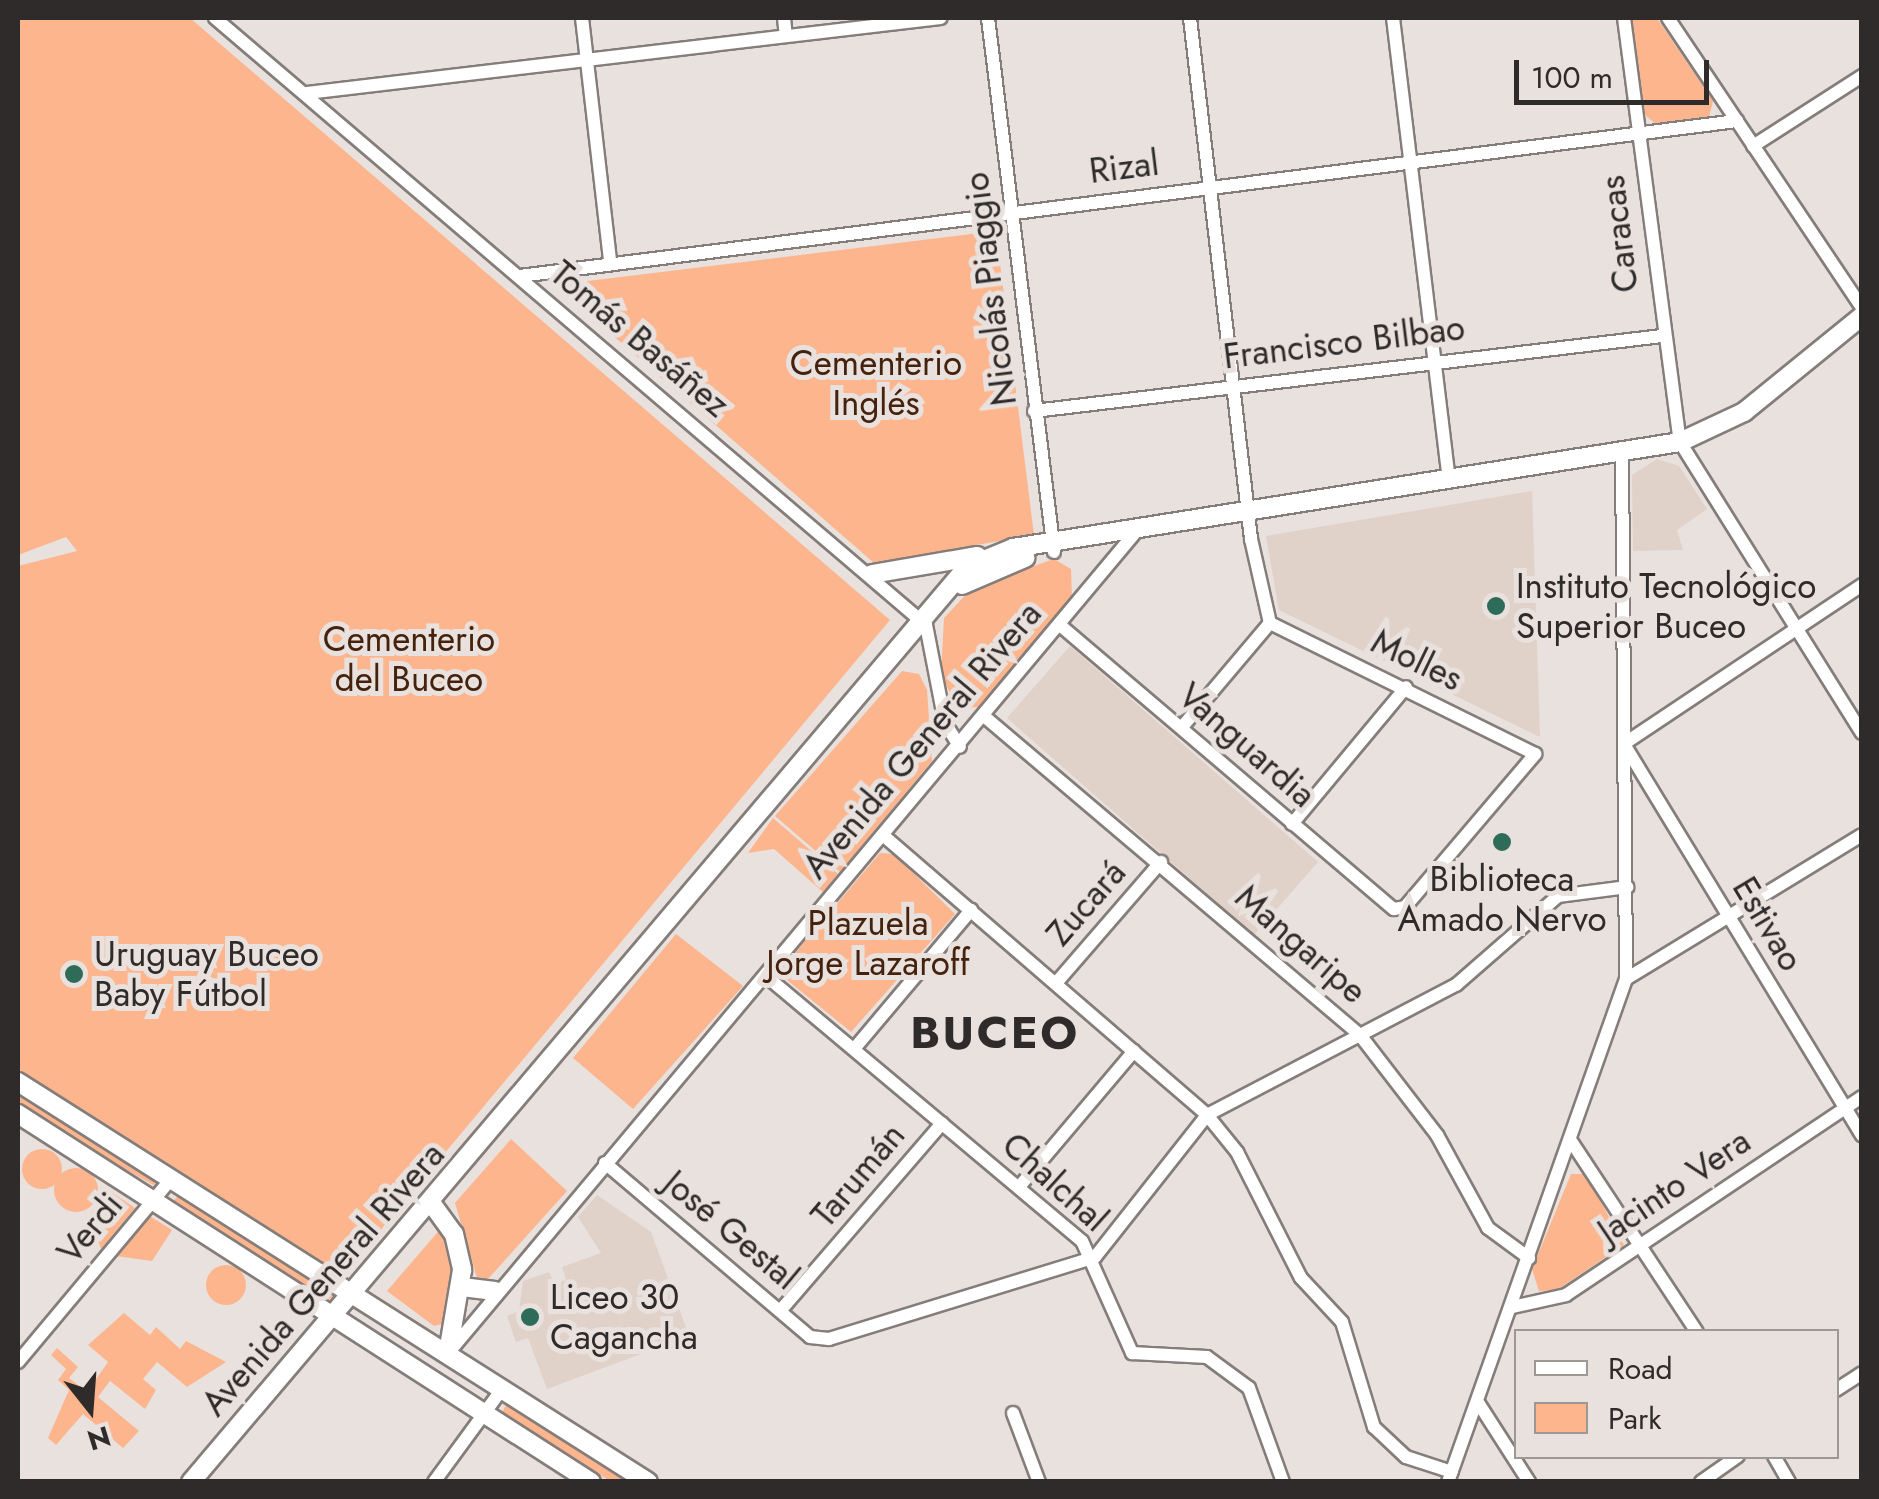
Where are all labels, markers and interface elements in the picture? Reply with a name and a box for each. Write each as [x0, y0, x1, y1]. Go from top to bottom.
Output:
scale bar [1519, 40, 1714, 102]
text: 100 m [1531, 56, 1613, 99]
street label: Rizal [1087, 142, 1161, 192]
street label: Nicolás Piaggio [955, 170, 1025, 408]
street label: Caracas [1591, 173, 1647, 295]
street label: Tomás Basáñez [542, 252, 738, 426]
street label: Francisco Bilbao [1221, 306, 1467, 378]
park label: Cementerio Inglés [790, 342, 962, 424]
place label: Instituto Tecnológico Superior Buceo [1516, 565, 1816, 647]
street label: Avenida General Rivera [794, 593, 1050, 887]
marker: Instituto Tecnológico Superior Buceo [1485, 595, 1507, 617]
park label: Cementerio del Buceo [323, 618, 495, 700]
street label: Molles [1365, 620, 1469, 700]
street label: Vanguardia [1170, 674, 1324, 816]
marker: Biblioteca Amado Nervo [1491, 831, 1513, 853]
street label: Zucará [1038, 852, 1134, 954]
place label: Biblioteca Amado Nervo [1398, 858, 1606, 940]
street label: Estivao [1724, 869, 1812, 979]
street label: Mangaripe [1227, 876, 1375, 1012]
park label: Plazuela Jorge Lazaroff [766, 902, 970, 984]
place label: Uruguay Buceo Baby Fútbol [94, 933, 319, 1015]
marker: Uruguay Buceo Baby Fútbol [63, 963, 85, 985]
district label: BUCEO [910, 1006, 1080, 1060]
street label: Tarumán [802, 1115, 914, 1235]
street label: Jacinto Vera [1590, 1120, 1758, 1252]
street label: Chalchal [994, 1124, 1116, 1240]
street label: Avenida General Rivera [193, 1134, 453, 1424]
street label: José Gestal [655, 1162, 807, 1298]
street label: Verdi [48, 1184, 132, 1272]
place label: Liceo 30 Cagancha [550, 1276, 698, 1358]
marker: Liceo 30 Cagancha [519, 1306, 541, 1328]
legend [1514, 1329, 1839, 1459]
text: Road [1608, 1347, 1673, 1390]
north arrow [40, 1359, 140, 1459]
text: Park [1608, 1397, 1661, 1440]
text: N [82, 1415, 116, 1461]

